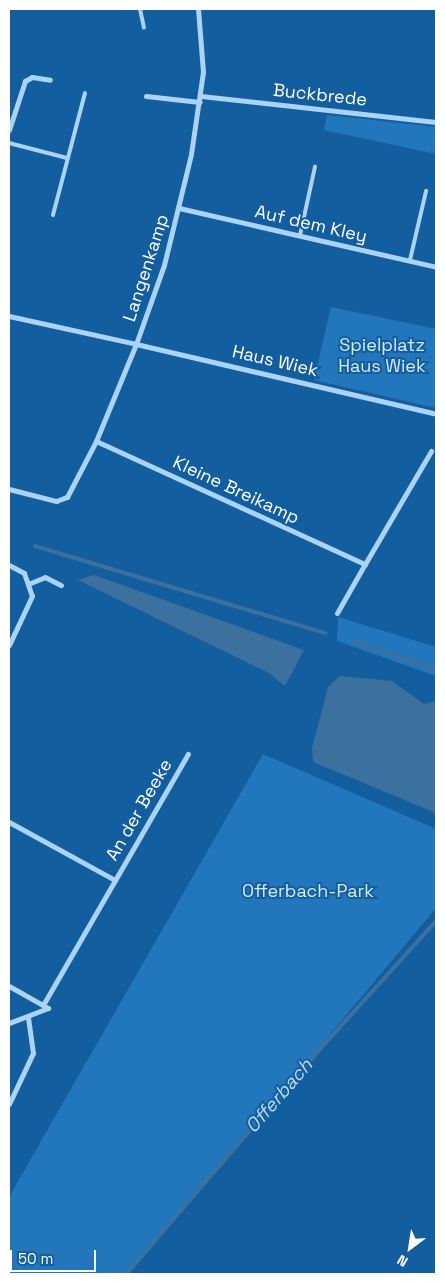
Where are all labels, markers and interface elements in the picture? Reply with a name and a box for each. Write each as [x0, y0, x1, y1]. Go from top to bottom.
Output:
street label: Buckbrede [272, 79, 368, 111]
street label: Auf dem Kley [253, 201, 369, 247]
street label: Langenkamp [119, 212, 173, 324]
park label: Spielplatz Haus Wiek [338, 335, 426, 378]
street label: Haus Wiek [230, 341, 320, 381]
street label: Kleine Breikamp [169, 451, 303, 529]
street label: An der Beeke [101, 755, 177, 865]
park label: Offerbach-Park [242, 880, 374, 902]
water label: Offerbach [241, 1054, 317, 1138]
north arrow [385, 1223, 435, 1273]
scale bar [12, 1240, 99, 1272]
text: 50 m [18, 1249, 53, 1268]
text: N [394, 1251, 411, 1271]

